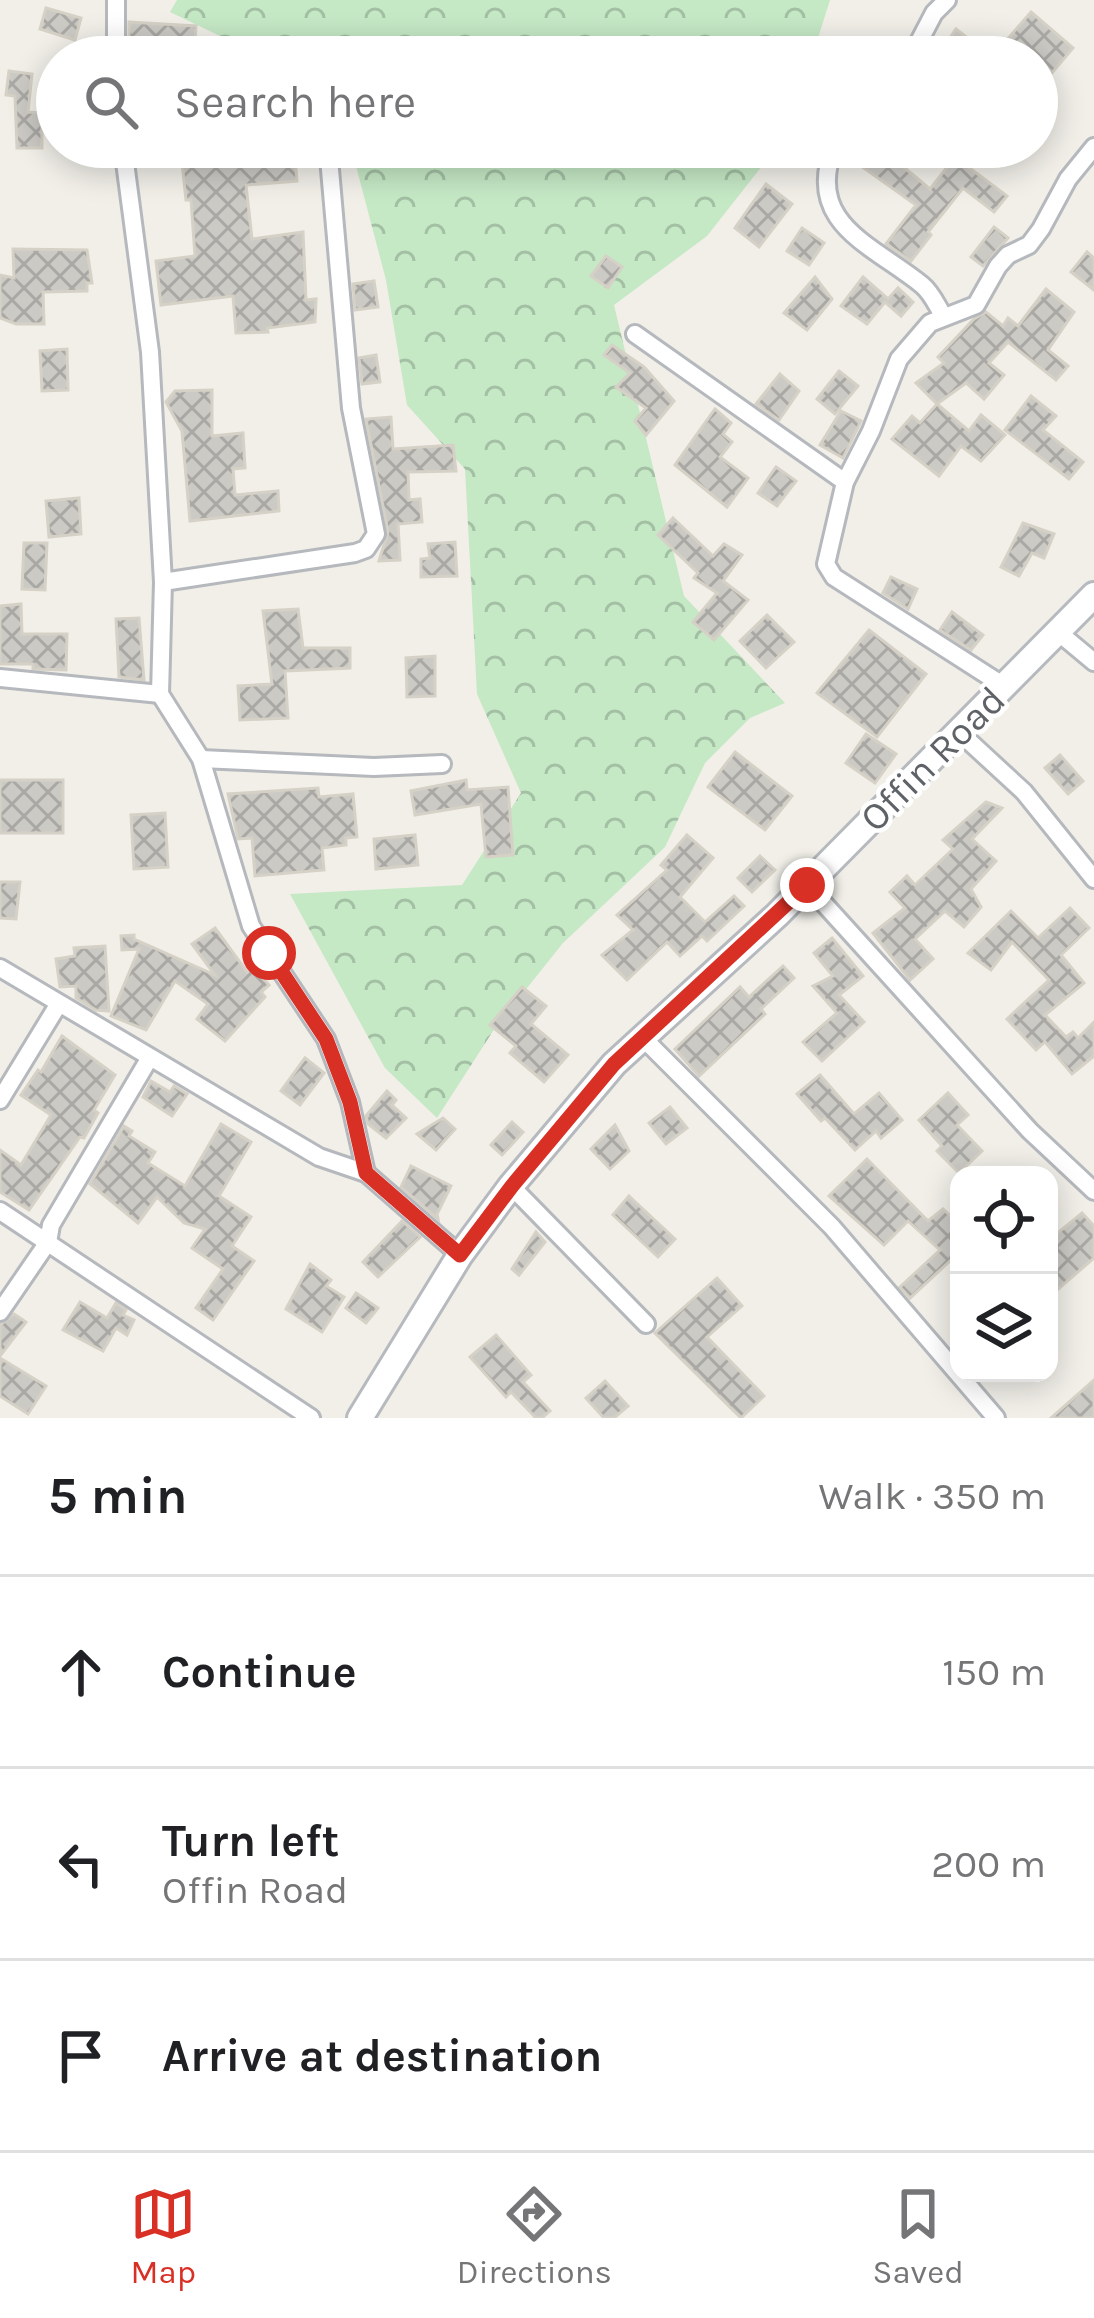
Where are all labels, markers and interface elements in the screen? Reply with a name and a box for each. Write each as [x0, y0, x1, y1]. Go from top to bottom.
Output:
search box [36, 36, 1058, 168]
icon: search [78, 69, 144, 135]
text: Search here [174, 76, 416, 128]
street label: Offin Road [851, 677, 1015, 841]
route end [780, 858, 834, 912]
route start [242, 926, 296, 980]
map controls [950, 1166, 1058, 1382]
button: locate [950, 1166, 1058, 1274]
button: layers [950, 1274, 1058, 1382]
text: 5 min [48, 1466, 188, 1526]
text: Walk · 350 m [819, 1473, 1046, 1519]
icon: ahead [48, 1639, 114, 1705]
text: Continue [162, 1646, 357, 1698]
text: 150 m [942, 1649, 1046, 1695]
text: Turn left [162, 1815, 339, 1867]
icon: left [48, 1831, 114, 1897]
text: 200 m [931, 1841, 1046, 1887]
text: Offin Road [162, 1867, 348, 1913]
icon: arrive [48, 2023, 114, 2089]
text: Arrive at destination [162, 2030, 602, 2082]
tab: Map [130, 2181, 196, 2291]
tab: Directions [457, 2181, 612, 2291]
tab: Saved [873, 2181, 964, 2291]

